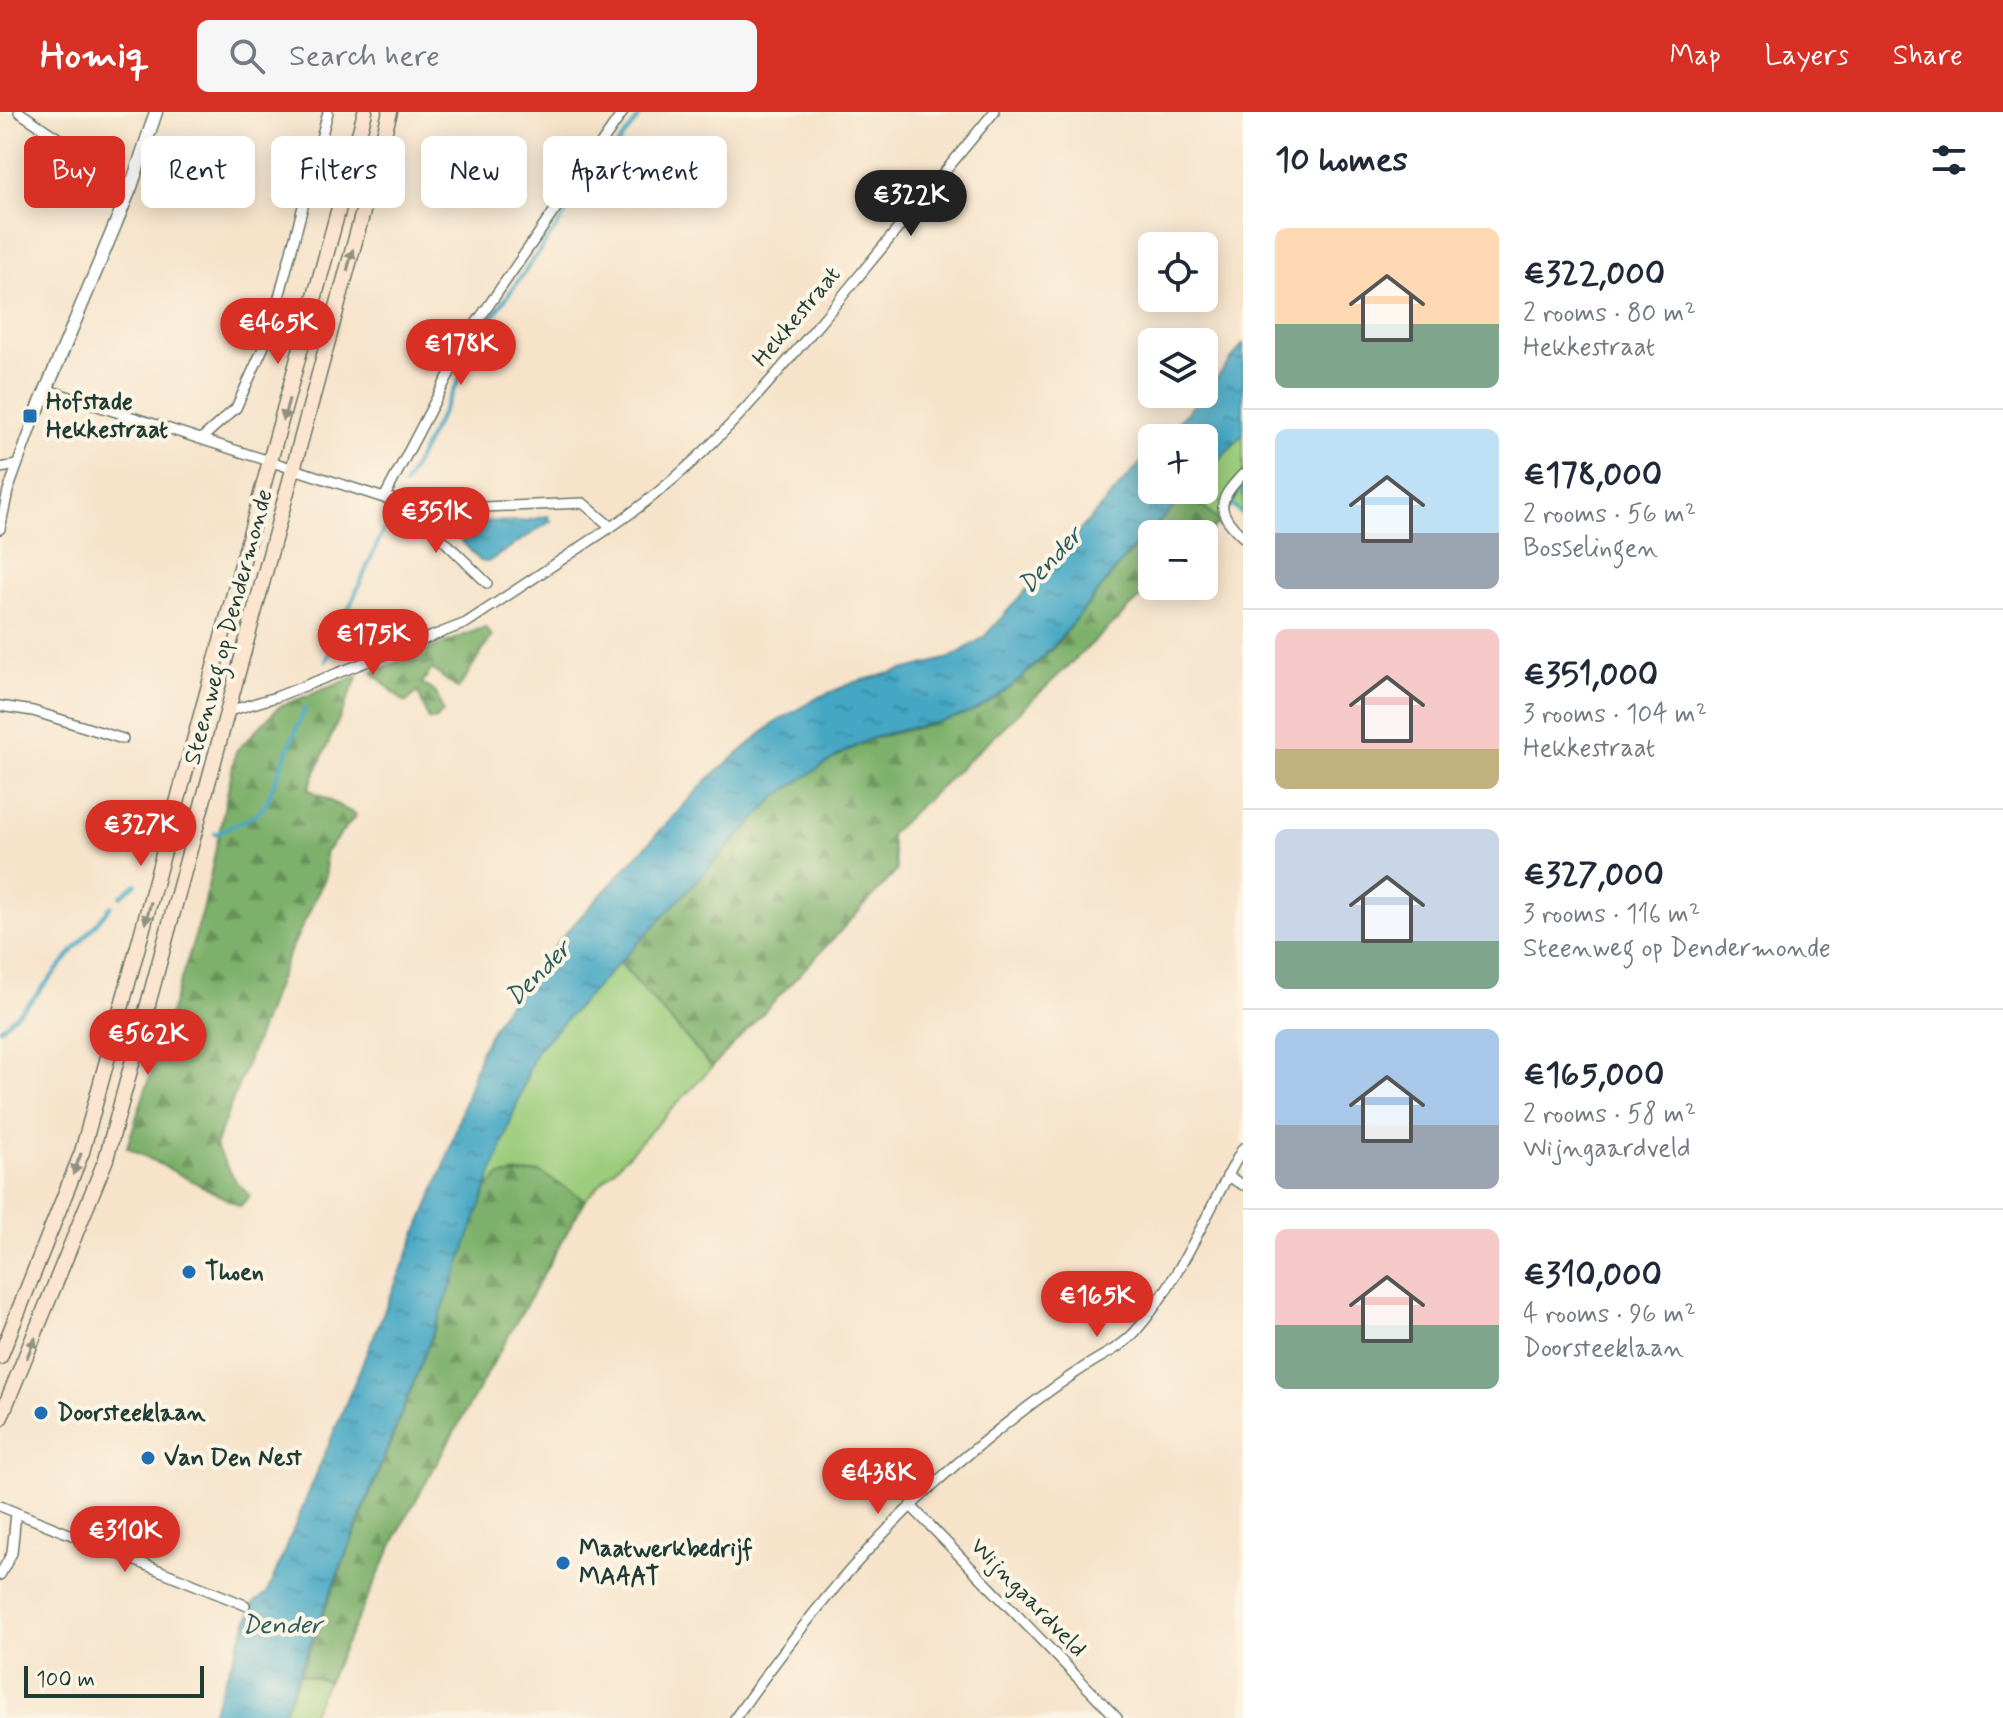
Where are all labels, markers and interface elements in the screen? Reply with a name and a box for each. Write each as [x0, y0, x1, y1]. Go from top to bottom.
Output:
search box [197, 20, 757, 92]
text: Homiq [40, 32, 149, 81]
icon: search [225, 34, 269, 78]
text: Search here [289, 37, 440, 76]
text: Map [1670, 38, 1721, 75]
text: Layers [1765, 38, 1849, 75]
text: Share [1893, 38, 1963, 75]
chip: Buy [24, 136, 125, 208]
chip: Rent [141, 136, 255, 208]
chip: Filters [271, 136, 405, 208]
chip: New [421, 136, 527, 208]
chip: Apartment [543, 136, 727, 208]
text: 10 homes [1275, 138, 1408, 183]
icon: filters [1927, 138, 1971, 182]
pin: €322K [855, 170, 967, 238]
text: €322K [873, 179, 949, 213]
map controls [1138, 232, 1218, 600]
button: locate [1138, 232, 1218, 312]
one-way arrow [345, 248, 357, 273]
text: €322,000 [1523, 252, 1665, 297]
street label: Hekkestraat [746, 260, 848, 374]
icon: home [1339, 260, 1435, 356]
text: 2 rooms · 80 m² [1523, 297, 1696, 331]
pin: €465K [222, 298, 334, 366]
text: €465K [238, 307, 318, 341]
pin: €178K [405, 319, 517, 387]
text: €178K [424, 328, 498, 362]
button: layers [1138, 328, 1218, 408]
text: Hekkestraat [1523, 331, 1655, 365]
place label: Hofstade Hekkestraat [46, 387, 168, 446]
one-way arrow [280, 398, 292, 423]
marker: Hofstade Hekkestraat [21, 407, 39, 425]
button: + [1138, 424, 1218, 504]
text: €178,000 [1523, 453, 1662, 498]
icon: home [1339, 461, 1435, 557]
street label: Steenweg op Dendermonde [177, 486, 284, 769]
pin: €351K [380, 487, 492, 555]
text: €351K [400, 496, 472, 530]
text: 2 rooms · 56 m² [1523, 498, 1696, 532]
water label: Dender [1011, 518, 1093, 602]
button: − [1138, 520, 1218, 600]
text: Bosselingen [1523, 532, 1658, 566]
pin: €175K [317, 609, 429, 677]
text: €175K [336, 618, 410, 652]
text: €351,000 [1523, 653, 1658, 698]
icon: home [1339, 661, 1435, 757]
text: 3 rooms · 104 m² [1523, 698, 1707, 732]
text: Hekkestraat [1523, 732, 1655, 766]
pin: €327K [85, 800, 197, 868]
text: €327K [103, 809, 179, 843]
text: €327,000 [1523, 853, 1664, 898]
icon: home [1339, 861, 1435, 957]
text: 3 rooms · 116 m² [1523, 898, 1700, 932]
one-way arrow [141, 901, 153, 926]
water label: Dender [499, 931, 582, 1014]
text: Steenweg op Dendermonde [1523, 932, 1831, 966]
pin: €562K [92, 1009, 204, 1077]
text: €562K [108, 1018, 188, 1052]
text: €165,000 [1523, 1053, 1664, 1098]
icon: home [1339, 1061, 1435, 1157]
text: 2 rooms · 58 m² [1523, 1098, 1696, 1132]
text: Wijngaardveld [1523, 1132, 1691, 1166]
one-way arrow [70, 1152, 83, 1176]
text: €310,000 [1523, 1253, 1662, 1298]
place label: Thoen [205, 1257, 264, 1288]
icon: home [1339, 1261, 1435, 1357]
marker: Thoen [180, 1263, 198, 1281]
pin: €165K [1041, 1271, 1153, 1339]
text: €165K [1059, 1280, 1135, 1314]
text: 4 rooms · 96 m² [1523, 1298, 1696, 1332]
text: Doorsteeklaan [1523, 1332, 1684, 1366]
one-way arrow [24, 1336, 37, 1359]
place label: Doorsteeklaan [57, 1398, 206, 1429]
marker: Doorsteeklaan [32, 1404, 50, 1422]
place label: Van Den Nest [164, 1443, 302, 1474]
pin: €438K [822, 1448, 934, 1516]
marker: Van Den Nest [139, 1449, 157, 1467]
text: €438K [840, 1457, 916, 1491]
pin: €310K [69, 1506, 181, 1574]
text: €310K [88, 1515, 162, 1549]
street label: Wijngaardveld [963, 1532, 1093, 1664]
place label: Maatwerkbedrijf MAAAT [579, 1534, 753, 1593]
marker: Maatwerkbedrijf MAAAT [554, 1554, 572, 1572]
water label: Dender [242, 1609, 325, 1643]
scale bar [24, 1662, 204, 1698]
text: 100 m [36, 1666, 95, 1694]

